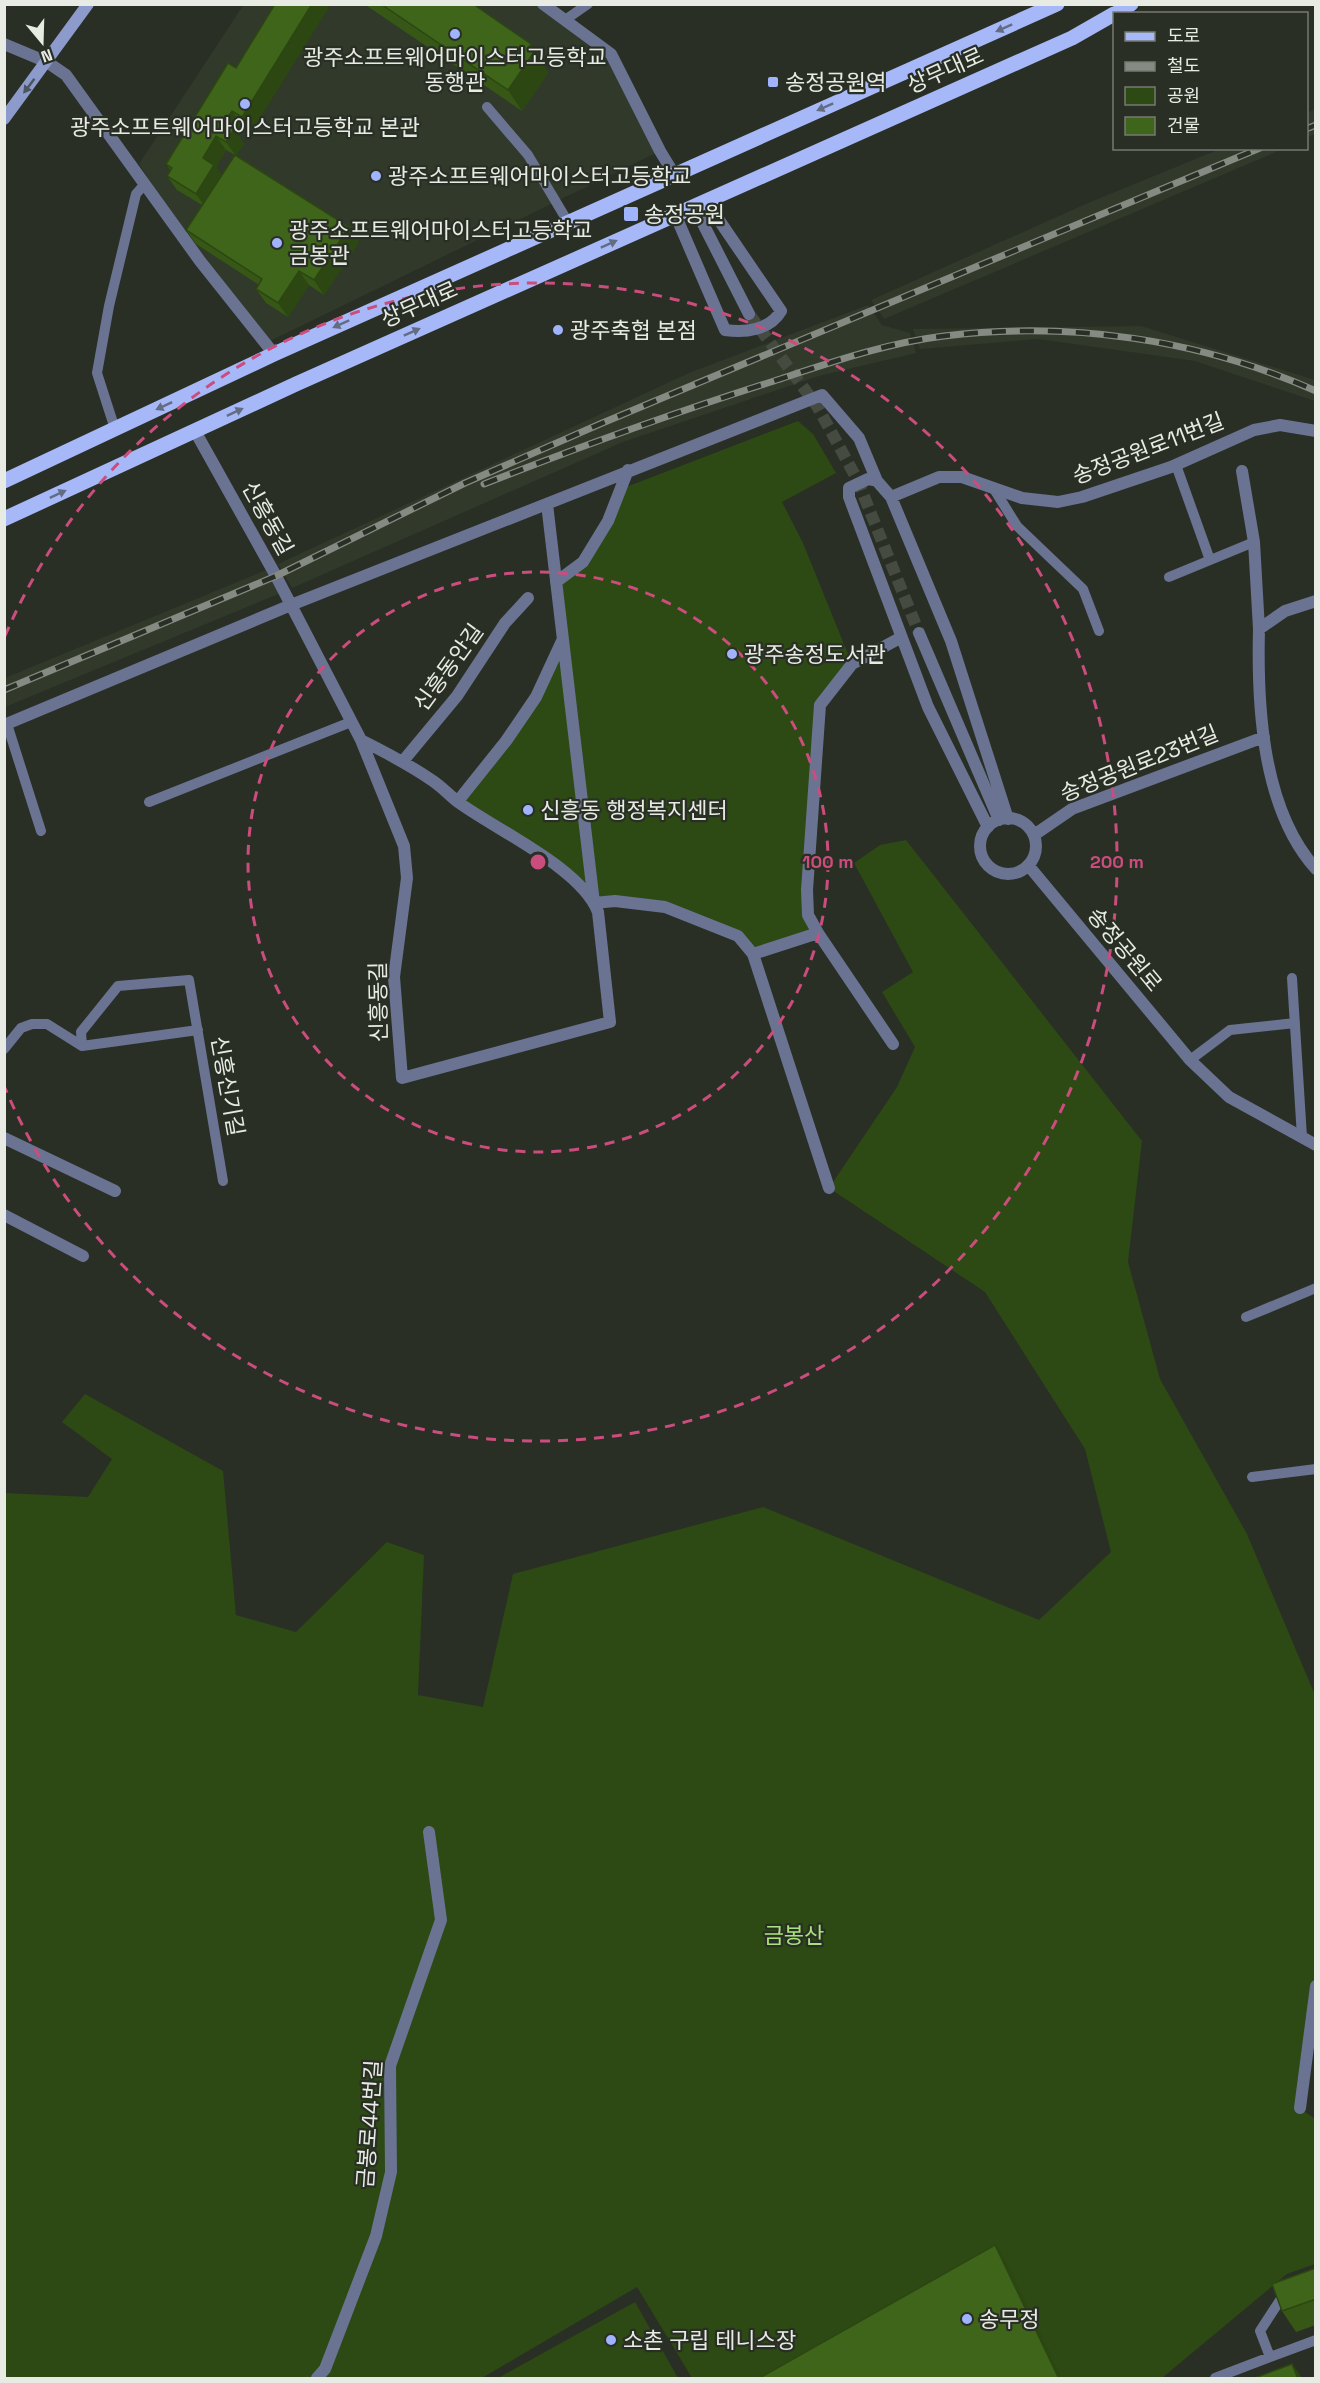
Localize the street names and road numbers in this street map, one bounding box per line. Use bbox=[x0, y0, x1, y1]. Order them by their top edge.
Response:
street label: 상무대로 bbox=[902, 41, 988, 99]
street label: 상무대로 bbox=[376, 275, 462, 333]
street label: 송정공원로11번길 bbox=[1068, 406, 1228, 490]
street label: 신흥동길 bbox=[236, 476, 300, 560]
street label: 신흥동안길 bbox=[407, 618, 489, 716]
street label: 송정공원로23번길 bbox=[1056, 719, 1222, 807]
street label: 송정공원로 bbox=[1082, 901, 1168, 997]
street label: 신흥동길 bbox=[363, 961, 393, 1043]
street label: 신흥신기길 bbox=[205, 1034, 251, 1138]
street label: 금봉로44번길 bbox=[351, 2059, 387, 2189]

